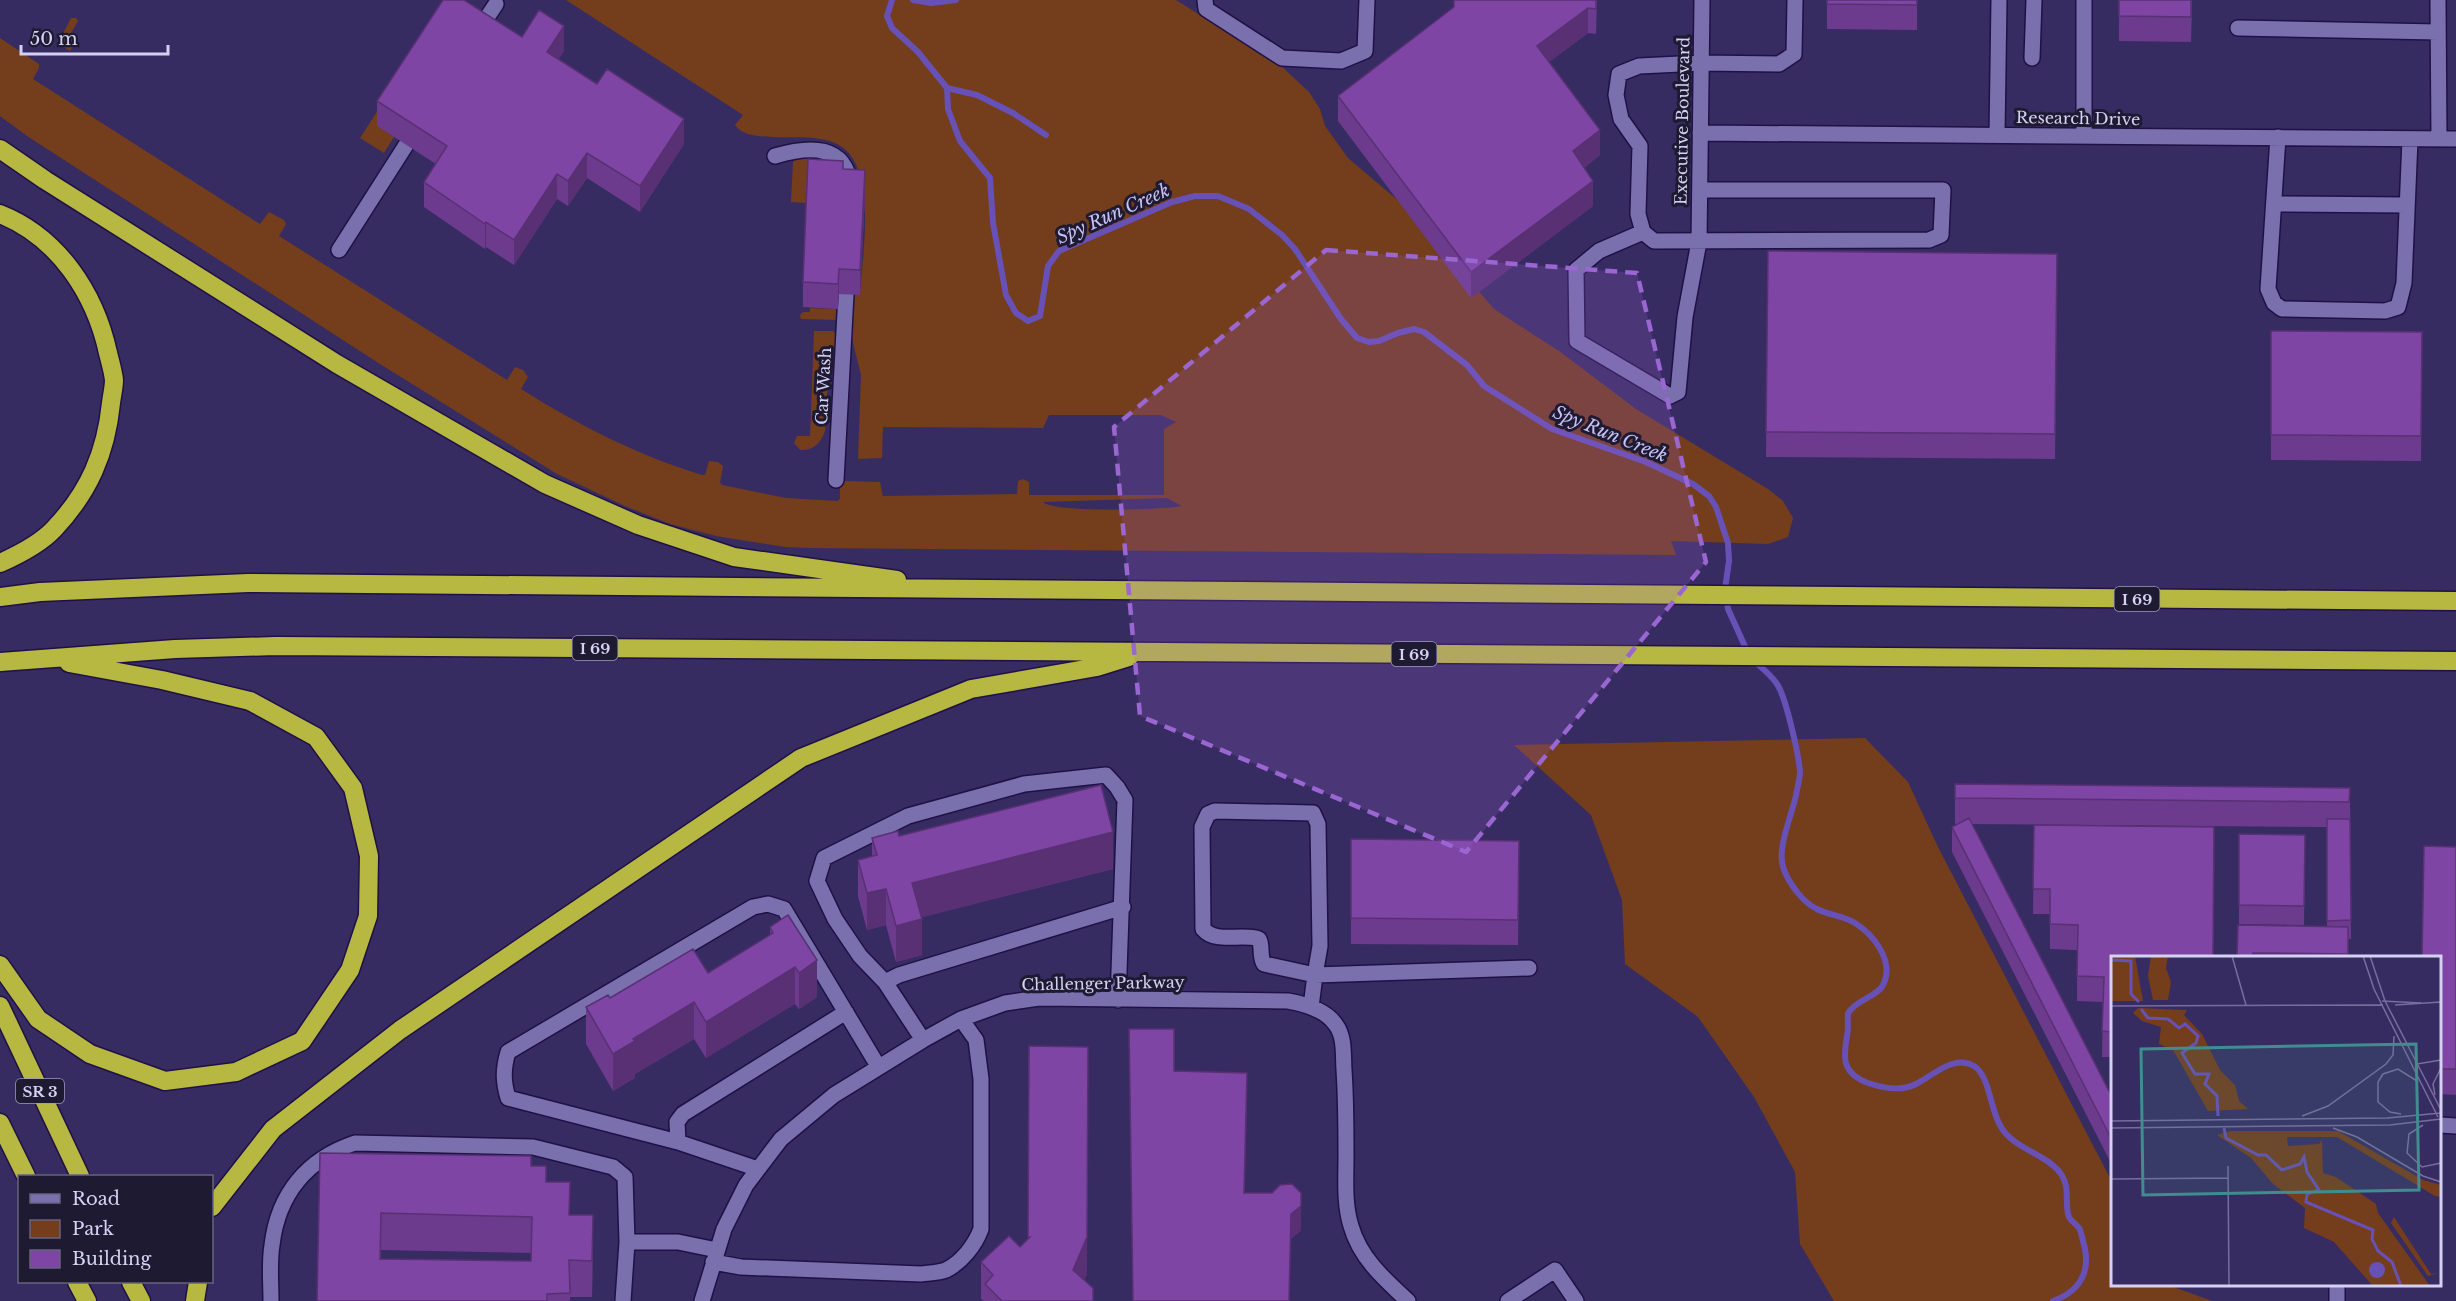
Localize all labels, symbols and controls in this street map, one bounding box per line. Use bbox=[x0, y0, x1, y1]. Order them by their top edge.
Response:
scale bar bbox=[21, 18, 168, 56]
text: 50 m bbox=[30, 28, 78, 50]
street label: Executive Boulevard bbox=[1671, 36, 1693, 205]
street label: Research Drive bbox=[2016, 107, 2140, 129]
water label: Spy Run Creek bbox=[1053, 179, 1173, 249]
street label: Car Wash bbox=[811, 347, 835, 425]
water label: Spy Run Creek bbox=[1550, 401, 1670, 467]
road number: I 69 bbox=[2114, 587, 2160, 611]
road number: I 69 bbox=[572, 636, 618, 660]
road number: I 69 bbox=[1392, 642, 1436, 666]
inset map bbox=[2111, 956, 2441, 1286]
street label: Challenger Parkway bbox=[1021, 972, 1186, 994]
road number: SR 3 bbox=[16, 1079, 64, 1103]
legend bbox=[18, 1175, 213, 1283]
text: Road bbox=[72, 1188, 120, 1210]
text: Park bbox=[72, 1218, 114, 1240]
text: Building bbox=[72, 1248, 151, 1270]

